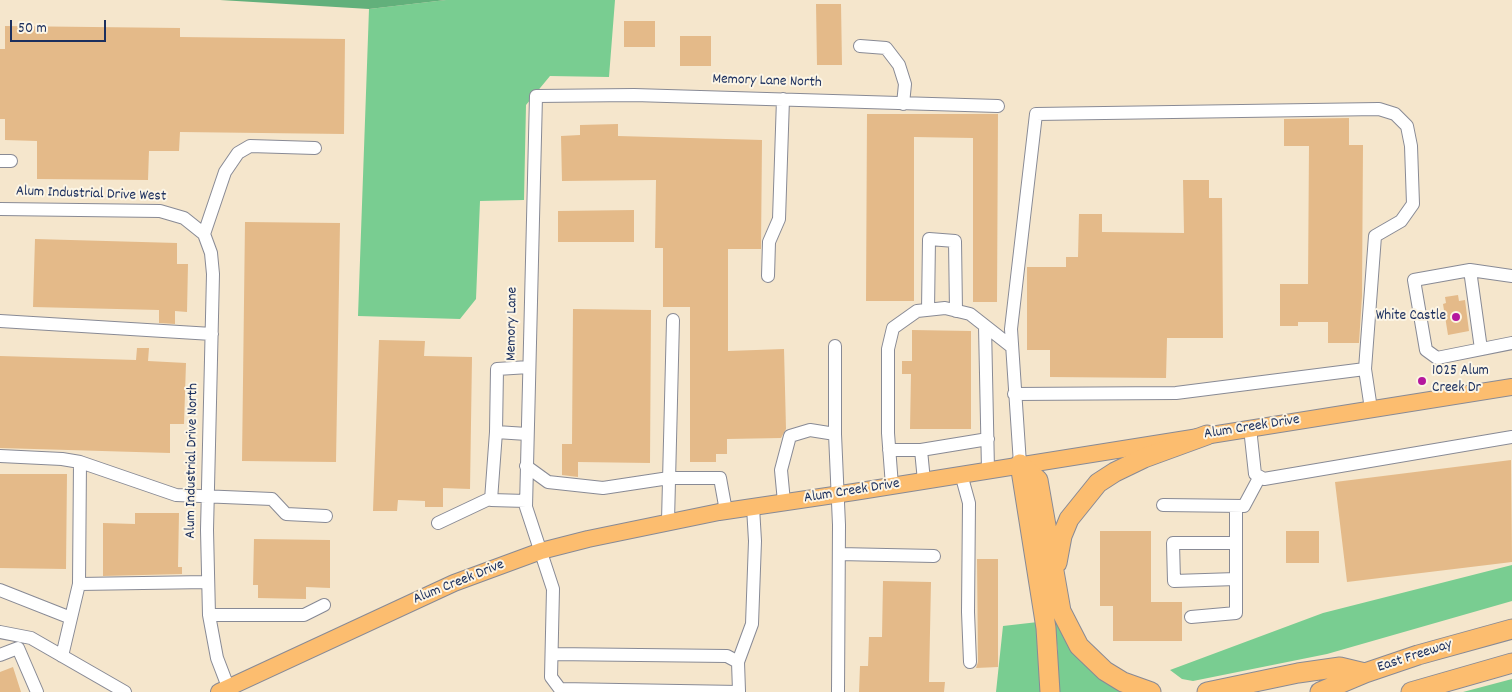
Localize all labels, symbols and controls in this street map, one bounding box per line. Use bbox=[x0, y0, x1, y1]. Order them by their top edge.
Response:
scale bar bbox=[12, 10, 109, 42]
text: 50 m bbox=[18, 18, 47, 40]
street label: Memory Lane North bbox=[712, 71, 822, 93]
street label: Alum Industrial Drive West bbox=[15, 183, 167, 207]
street label: Memory Lane bbox=[503, 287, 523, 361]
place label: White Castle bbox=[1376, 308, 1446, 326]
marker: White Castle bbox=[1450, 311, 1462, 323]
place label: 1025 Alum Creek Dr bbox=[1432, 363, 1489, 398]
marker: 1025 Alum Creek Dr bbox=[1416, 375, 1428, 387]
street label: Alum Industrial Drive North bbox=[183, 383, 203, 539]
street label: Alum Creek Drive bbox=[1203, 412, 1301, 444]
street label: Alum Creek Drive bbox=[803, 476, 901, 508]
street label: Alum Creek Drive bbox=[411, 557, 507, 609]
street label: East Freeway bbox=[1375, 636, 1455, 678]

